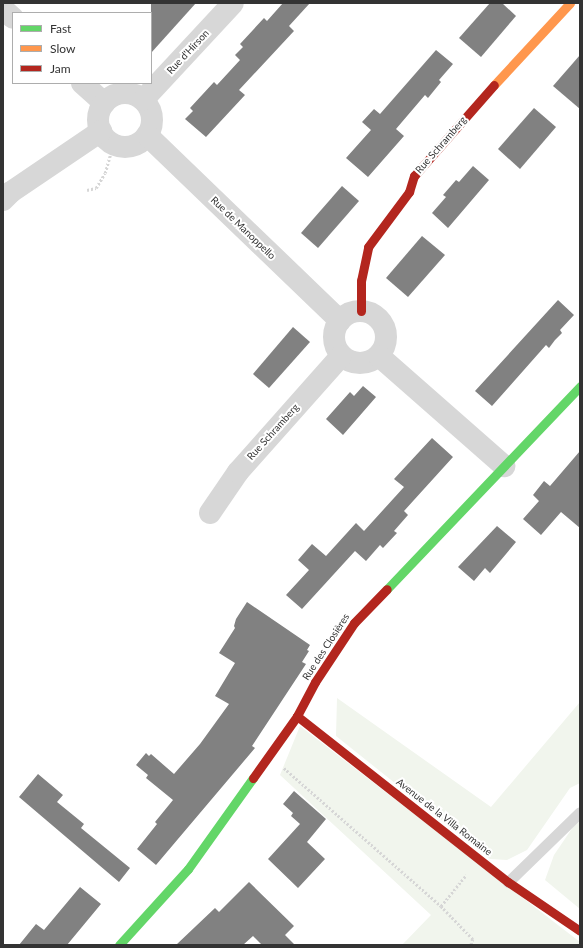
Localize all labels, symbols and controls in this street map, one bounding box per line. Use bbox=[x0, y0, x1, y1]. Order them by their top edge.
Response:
legend bbox=[12, 12, 152, 84]
text: Fast bbox=[50, 21, 71, 36]
street label: Rue d'Hirson bbox=[164, 27, 212, 77]
text: Slow bbox=[50, 41, 75, 56]
text: Jam bbox=[50, 61, 71, 76]
street label: Rue Schramberg bbox=[413, 114, 469, 176]
street label: Rue de Manoppello bbox=[208, 194, 278, 262]
street label: Rue Schramberg bbox=[245, 401, 301, 463]
street label: Rue des Closières bbox=[300, 611, 352, 683]
street label: Avenue de la Villa Romaine bbox=[394, 776, 494, 858]

